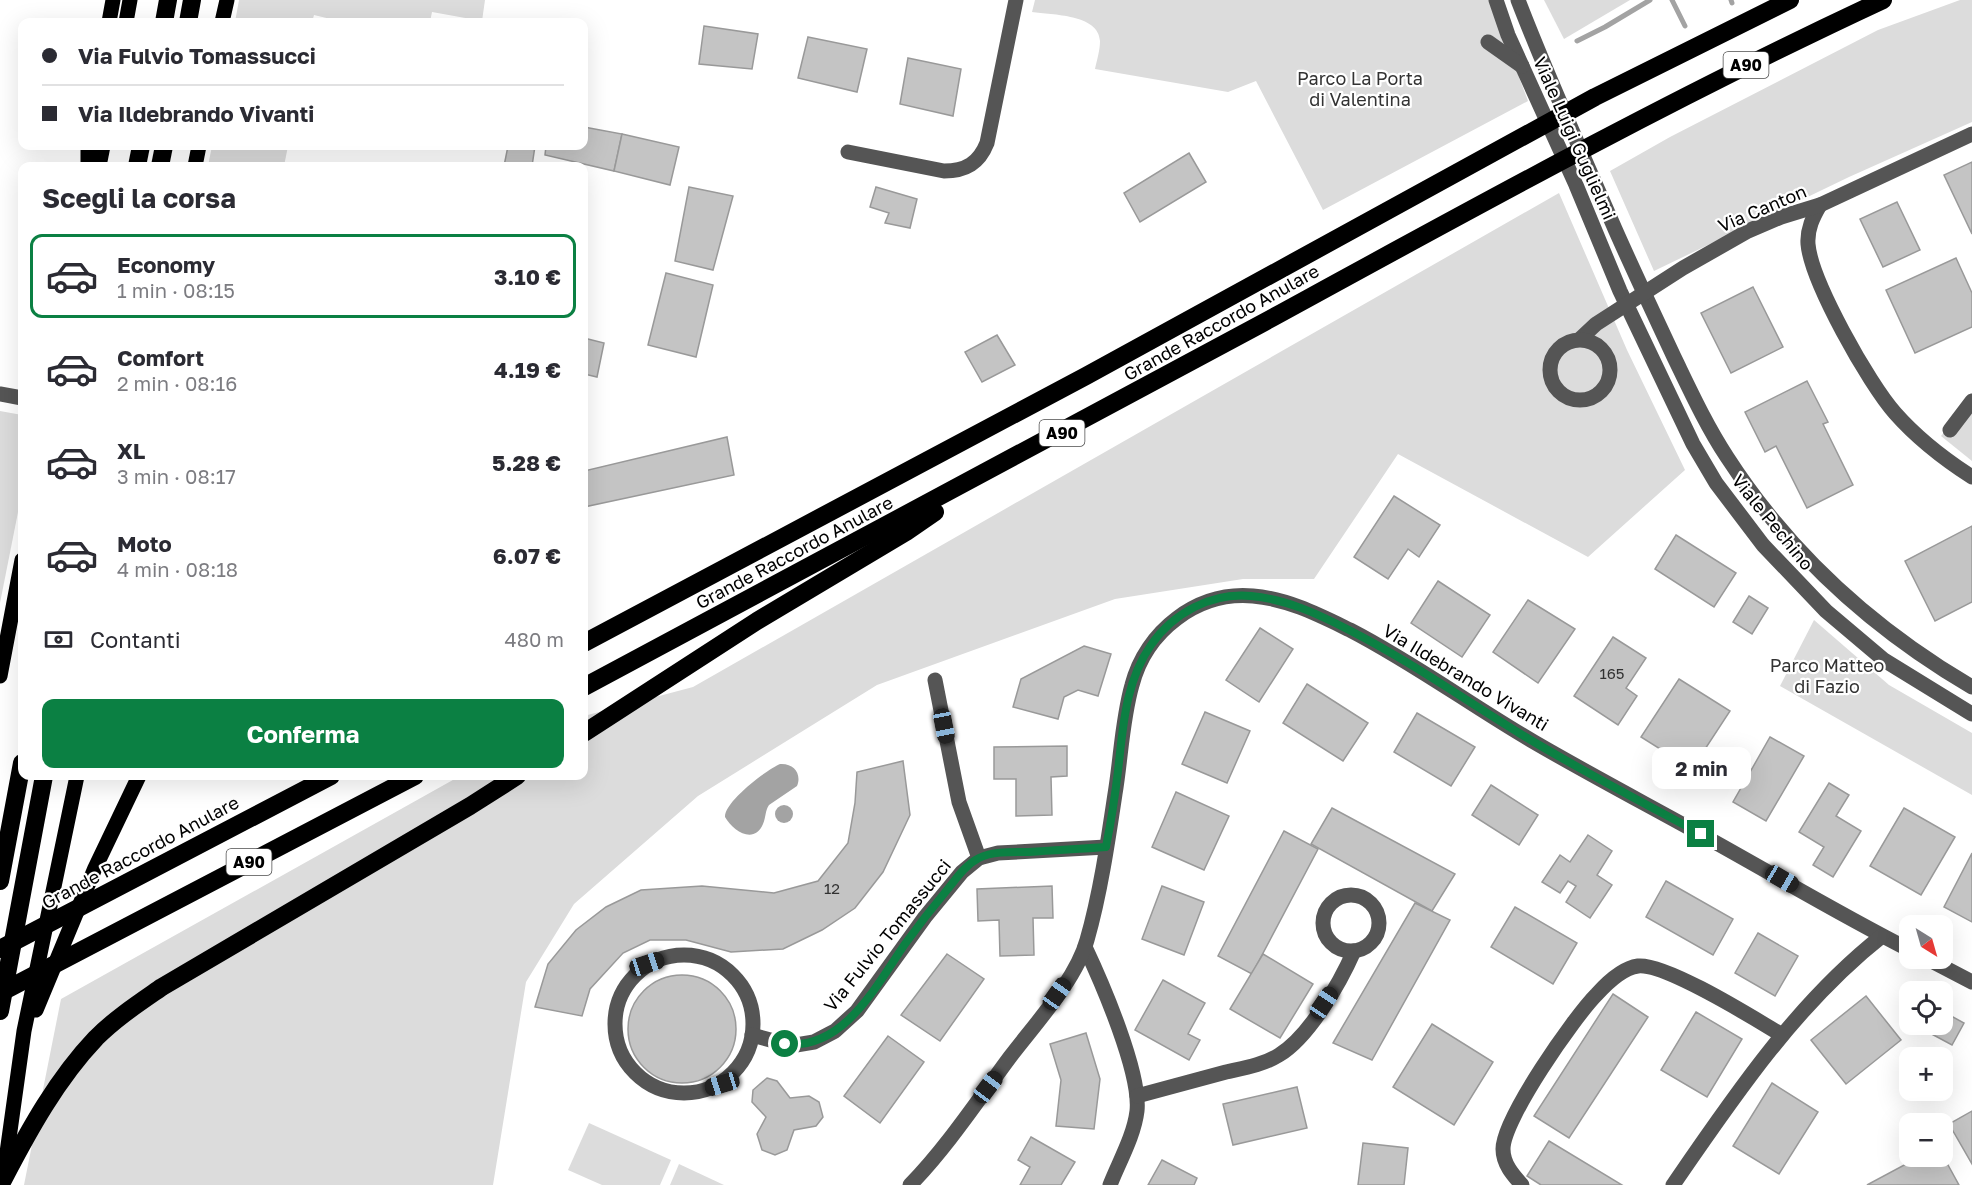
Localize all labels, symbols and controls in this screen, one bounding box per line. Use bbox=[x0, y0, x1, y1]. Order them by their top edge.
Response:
text: Via Fulvio Tomassucci bbox=[78, 42, 316, 69]
road number: A90 bbox=[1724, 52, 1768, 78]
street label: Viale Luigi Guglielmi bbox=[1529, 53, 1621, 223]
park label: Parco La Porta di Valentina bbox=[1297, 67, 1423, 110]
text: Via Ildebrando Vivanti bbox=[78, 100, 314, 127]
street label: Via Canton bbox=[1714, 180, 1810, 236]
text: Scegli la corsa bbox=[42, 182, 236, 214]
icon: car bbox=[45, 249, 99, 303]
text: Economy bbox=[117, 251, 215, 278]
street label: Grande Raccordo Anulare bbox=[1120, 259, 1322, 385]
text: 3.10 € bbox=[494, 263, 561, 290]
text: 1 min · 08:15 bbox=[117, 278, 235, 302]
icon: car bbox=[45, 342, 99, 396]
text: Comfort bbox=[117, 344, 204, 371]
text: 4.19 € bbox=[494, 356, 561, 383]
text: 2 min · 08:16 bbox=[117, 371, 237, 395]
road number: A90 bbox=[1040, 420, 1084, 446]
icon: car bbox=[45, 435, 99, 489]
text: XL bbox=[117, 437, 145, 464]
text: 5.28 € bbox=[492, 449, 561, 476]
text: 3 min · 08:17 bbox=[117, 464, 236, 488]
street label: Viale Pechino bbox=[1728, 470, 1818, 574]
street label: Grande Raccordo Anulare bbox=[692, 491, 896, 613]
icon: car bbox=[45, 528, 99, 582]
text: Moto bbox=[117, 530, 172, 557]
text: 6.07 € bbox=[493, 542, 561, 569]
text: 4 min · 08:18 bbox=[117, 557, 238, 581]
street label: Via Ildebrando Vivanti bbox=[1379, 619, 1553, 735]
icon: cash bbox=[42, 623, 75, 656]
text: Contanti bbox=[90, 626, 181, 653]
text: 480 m bbox=[505, 627, 564, 651]
park label: Parco Matteo di Fazio bbox=[1770, 654, 1884, 697]
house number: 165 bbox=[1599, 664, 1625, 682]
button: Conferma bbox=[42, 699, 564, 768]
car bbox=[932, 707, 956, 745]
callout: 2 min bbox=[1652, 747, 1750, 789]
text: 2 min bbox=[1675, 756, 1728, 780]
street label: Grande Raccordo Anulare bbox=[38, 791, 242, 913]
route end bbox=[1687, 820, 1714, 847]
road number: A90 bbox=[226, 849, 272, 875]
street label: Via Fulvio Tomassucci bbox=[819, 854, 955, 1016]
car bbox=[1762, 862, 1802, 896]
house number: 12 bbox=[824, 879, 840, 897]
north arrow bbox=[1899, 915, 1953, 969]
map controls bbox=[1899, 915, 1953, 1167]
car bbox=[627, 950, 667, 978]
car bbox=[1039, 974, 1075, 1014]
button: locate bbox=[1899, 981, 1953, 1035]
car bbox=[1306, 983, 1342, 1023]
route start bbox=[771, 1030, 798, 1057]
button: + bbox=[1899, 1047, 1953, 1101]
car bbox=[970, 1067, 1006, 1107]
car bbox=[702, 1070, 742, 1098]
button: − bbox=[1899, 1113, 1953, 1167]

